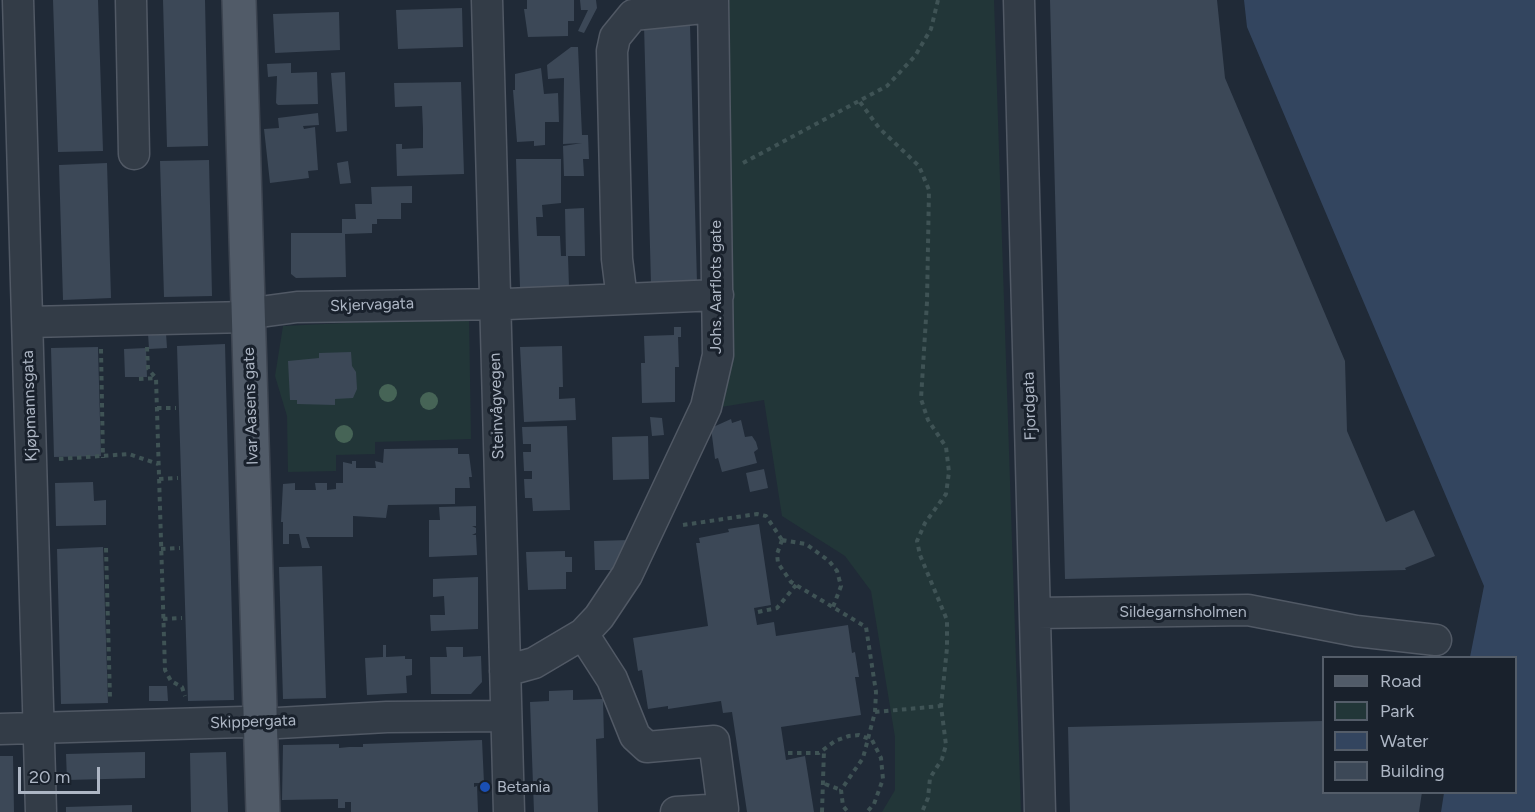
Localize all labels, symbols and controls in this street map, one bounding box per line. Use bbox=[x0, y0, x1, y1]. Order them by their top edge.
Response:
street label: Johs. Aarflots gate bbox=[706, 220, 726, 354]
street label: Skjervagata bbox=[330, 294, 414, 316]
street label: Ivar Aasens gate bbox=[239, 347, 263, 465]
street label: Kjøpmannsgata bbox=[18, 350, 42, 462]
street label: Steinvågvegen bbox=[486, 352, 508, 460]
street label: Fjordgata bbox=[1019, 371, 1041, 441]
street label: Sildegarnsholmen bbox=[1119, 602, 1247, 622]
legend bbox=[1322, 656, 1517, 794]
text: Road bbox=[1380, 670, 1421, 692]
text: Park bbox=[1380, 700, 1414, 722]
street label: Skippergata bbox=[210, 711, 296, 733]
text: Water bbox=[1380, 730, 1428, 752]
scale bar bbox=[21, 755, 104, 793]
text: Building bbox=[1380, 760, 1445, 782]
text: 20 m bbox=[29, 766, 70, 788]
place label: Betania bbox=[497, 777, 550, 797]
marker: Betania bbox=[478, 780, 492, 794]

